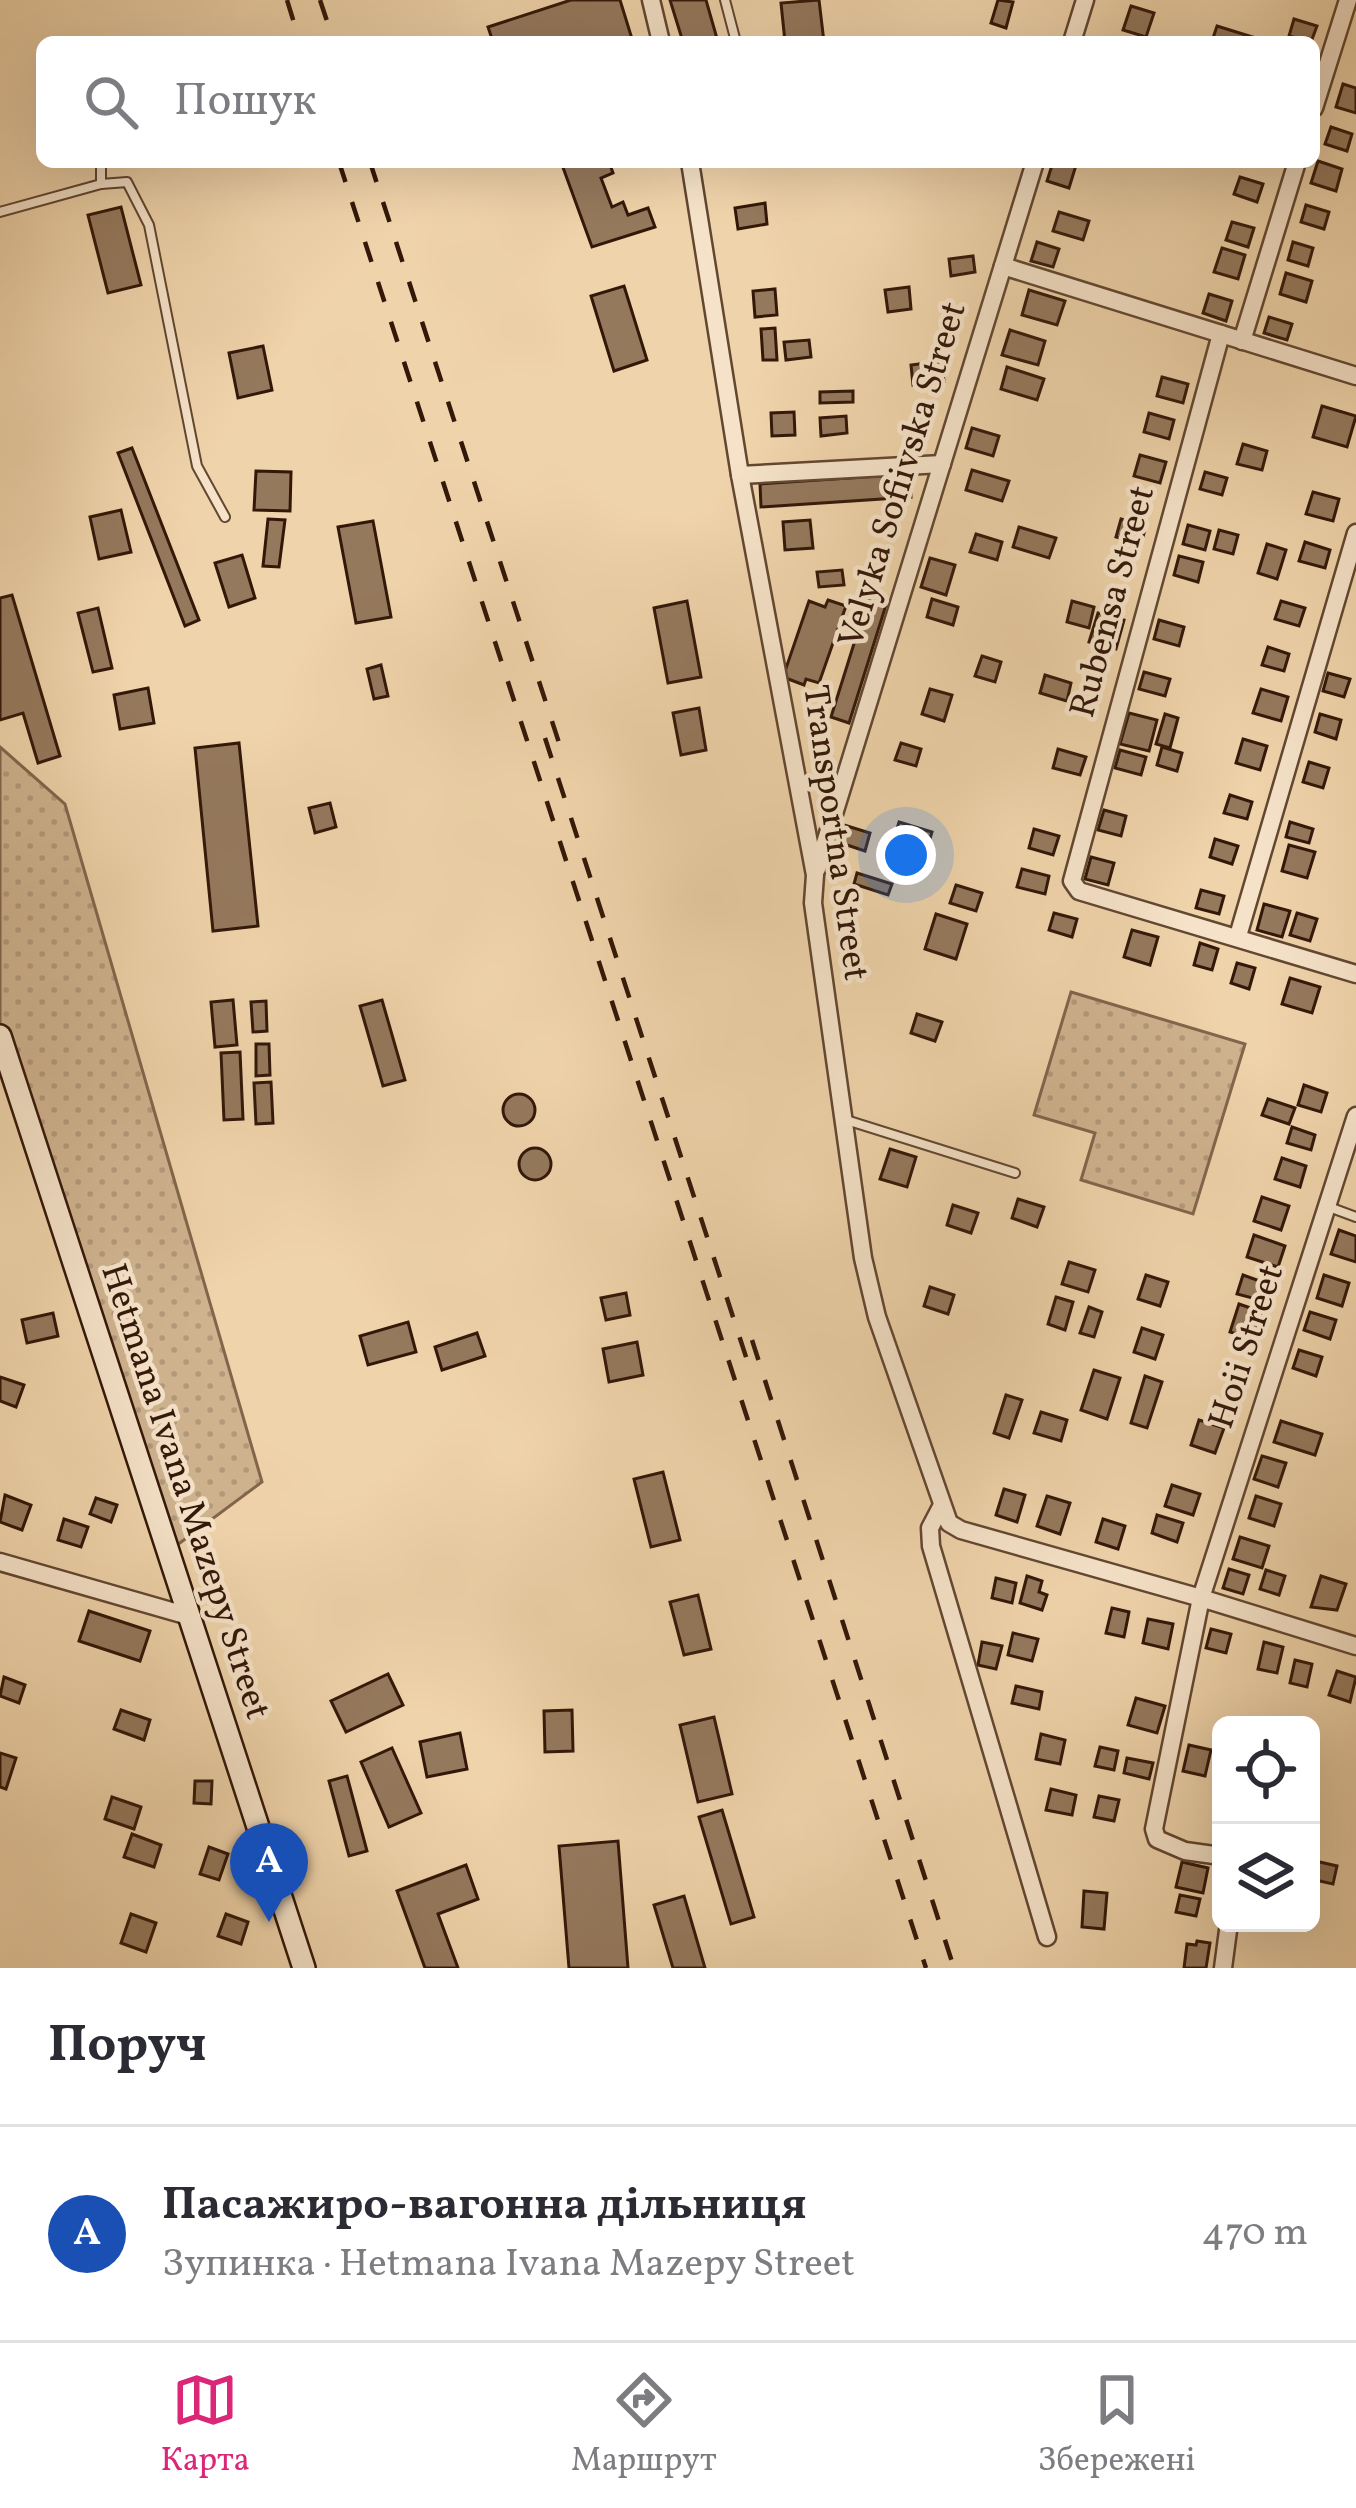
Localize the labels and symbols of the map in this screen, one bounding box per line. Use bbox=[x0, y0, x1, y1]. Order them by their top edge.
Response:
street label: Velyka Sofiivska Street bbox=[828, 296, 980, 654]
street label: Rubensa Street bbox=[1059, 481, 1169, 723]
street label: Transportna Street bbox=[789, 682, 879, 984]
your location bbox=[876, 825, 936, 885]
street label: Hetmana Ivana Mazepy Street bbox=[87, 1258, 281, 1726]
street label: Hoii Street bbox=[1198, 1259, 1298, 1435]
pin: A bbox=[230, 1823, 308, 1922]

